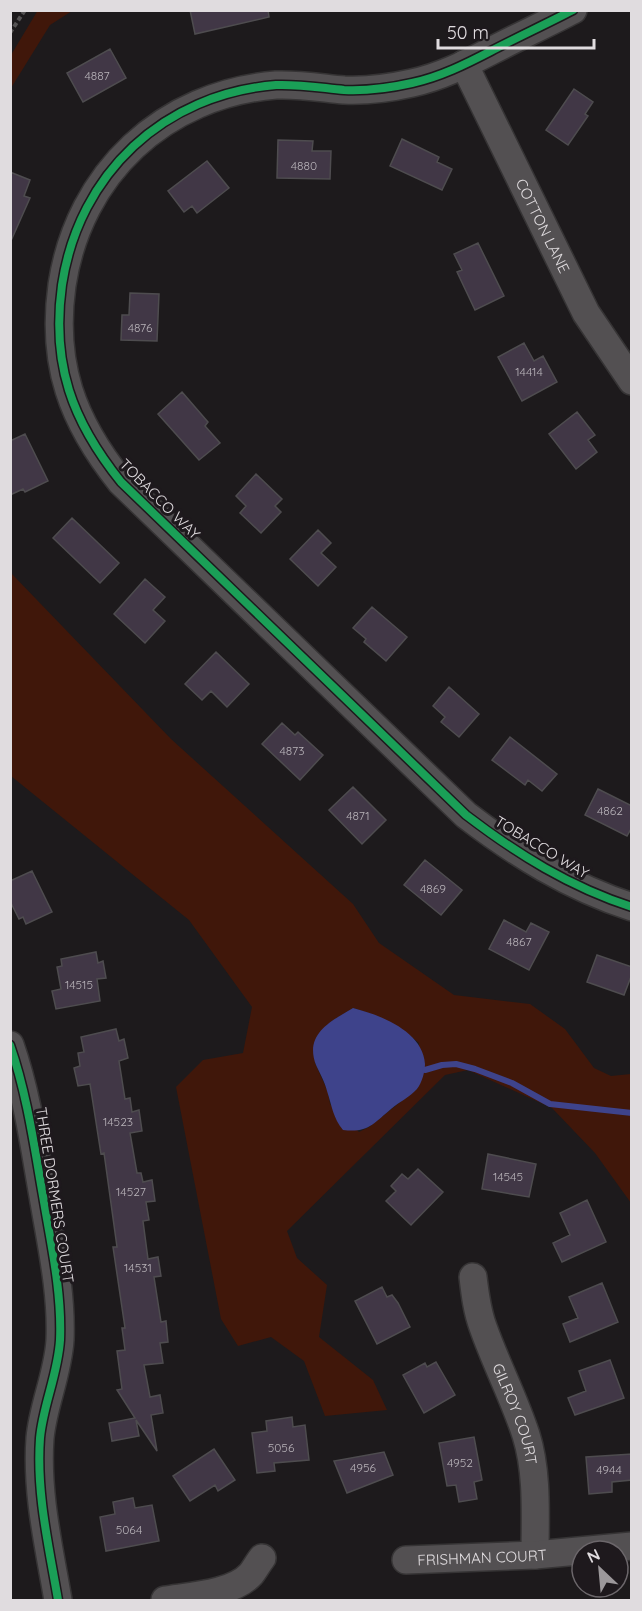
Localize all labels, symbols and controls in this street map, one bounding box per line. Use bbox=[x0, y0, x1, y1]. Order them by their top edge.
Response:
scale bar bbox=[438, 12, 594, 50]
text: 50 m bbox=[447, 21, 489, 44]
house number: 4887 bbox=[84, 68, 110, 83]
house number: 4880 bbox=[291, 158, 317, 173]
street label: COTTON LANE bbox=[512, 175, 574, 276]
house number: 4876 bbox=[128, 320, 153, 335]
house number: 14414 bbox=[515, 364, 543, 379]
street label: TOBACCO WAY bbox=[116, 455, 205, 544]
house number: 4873 bbox=[280, 743, 304, 758]
house number: 4862 bbox=[597, 803, 623, 818]
house number: 4871 bbox=[346, 808, 370, 823]
street label: TOBACCO WAY bbox=[491, 811, 593, 883]
house number: 4869 bbox=[420, 881, 446, 896]
house number: 4867 bbox=[506, 934, 532, 949]
house number: 14515 bbox=[65, 977, 93, 992]
street label: THREE DORMERS COURT bbox=[32, 1106, 78, 1284]
house number: 14523 bbox=[103, 1114, 133, 1129]
house number: 14545 bbox=[493, 1169, 523, 1184]
house number: 14527 bbox=[116, 1184, 146, 1199]
house number: 14531 bbox=[124, 1260, 152, 1275]
street label: GILROY COURT bbox=[489, 1360, 542, 1466]
house number: 5056 bbox=[268, 1440, 295, 1455]
house number: 4952 bbox=[447, 1455, 473, 1470]
house number: 4956 bbox=[350, 1460, 376, 1475]
house number: 4944 bbox=[596, 1462, 622, 1477]
house number: 5064 bbox=[116, 1522, 142, 1537]
north arrow bbox=[570, 1539, 630, 1599]
street label: FRISHMAN COURT bbox=[417, 1544, 548, 1569]
text: N bbox=[584, 1544, 603, 1567]

